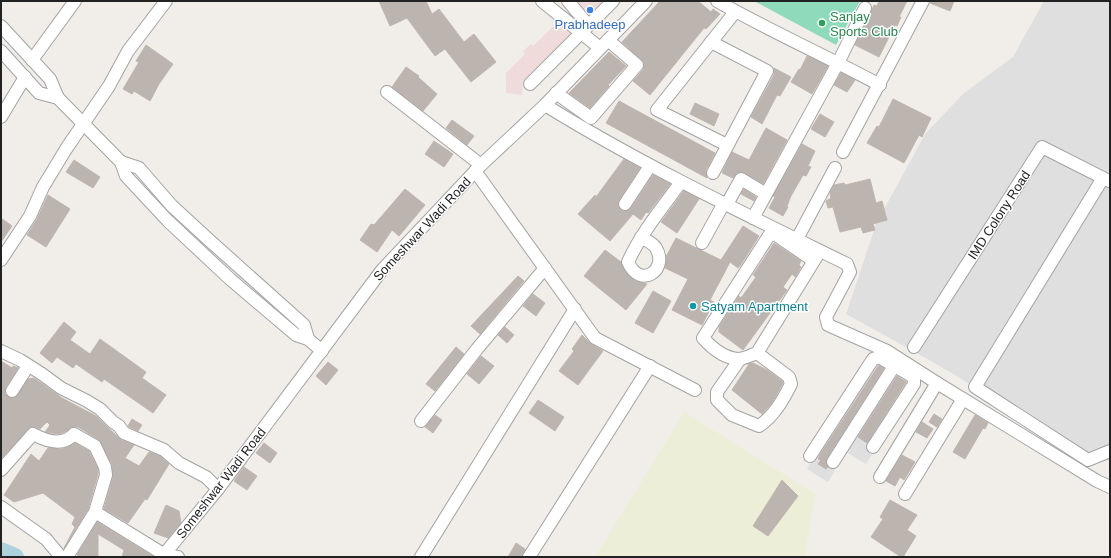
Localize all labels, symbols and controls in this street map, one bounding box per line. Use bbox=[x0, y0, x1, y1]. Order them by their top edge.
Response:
marker: Prabhadeep bbox=[585, 5, 595, 15]
place label: Sanjay Sports Club bbox=[830, 9, 898, 39]
place label: Prabhadeep bbox=[555, 17, 625, 32]
marker: Sanjay Sports Club bbox=[817, 18, 827, 28]
street label: IMD Colony Road bbox=[965, 168, 1033, 262]
street label: Someshwar Wadi Road bbox=[370, 174, 474, 284]
place label: Satyam Apartment bbox=[701, 299, 808, 314]
marker: Satyam Apartment bbox=[688, 301, 698, 311]
street label: Someshwar Wadi Road bbox=[173, 425, 269, 541]

